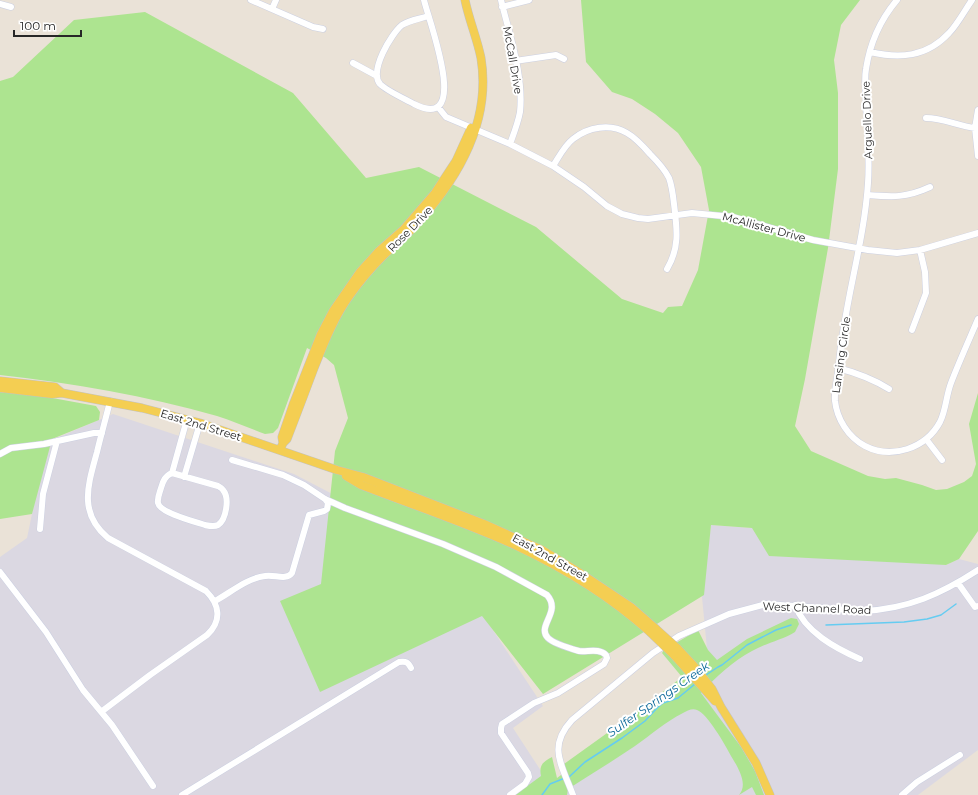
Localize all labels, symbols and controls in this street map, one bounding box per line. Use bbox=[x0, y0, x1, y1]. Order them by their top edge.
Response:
scale bar bbox=[14, 12, 81, 38]
text: 100 m bbox=[20, 18, 56, 33]
street label: McCall Drive bbox=[500, 25, 526, 95]
street label: Arguello Drive bbox=[859, 80, 875, 159]
street label: Rose Drive bbox=[385, 203, 436, 255]
street label: McAllister Drive bbox=[721, 209, 808, 245]
street label: Lansing Circle bbox=[829, 315, 853, 394]
street label: East 2nd Street bbox=[159, 406, 244, 444]
street label: East 2nd Street bbox=[510, 531, 590, 584]
street label: West Channel Road bbox=[762, 599, 872, 617]
water label: Sulfer Springs Creek bbox=[604, 657, 713, 740]

